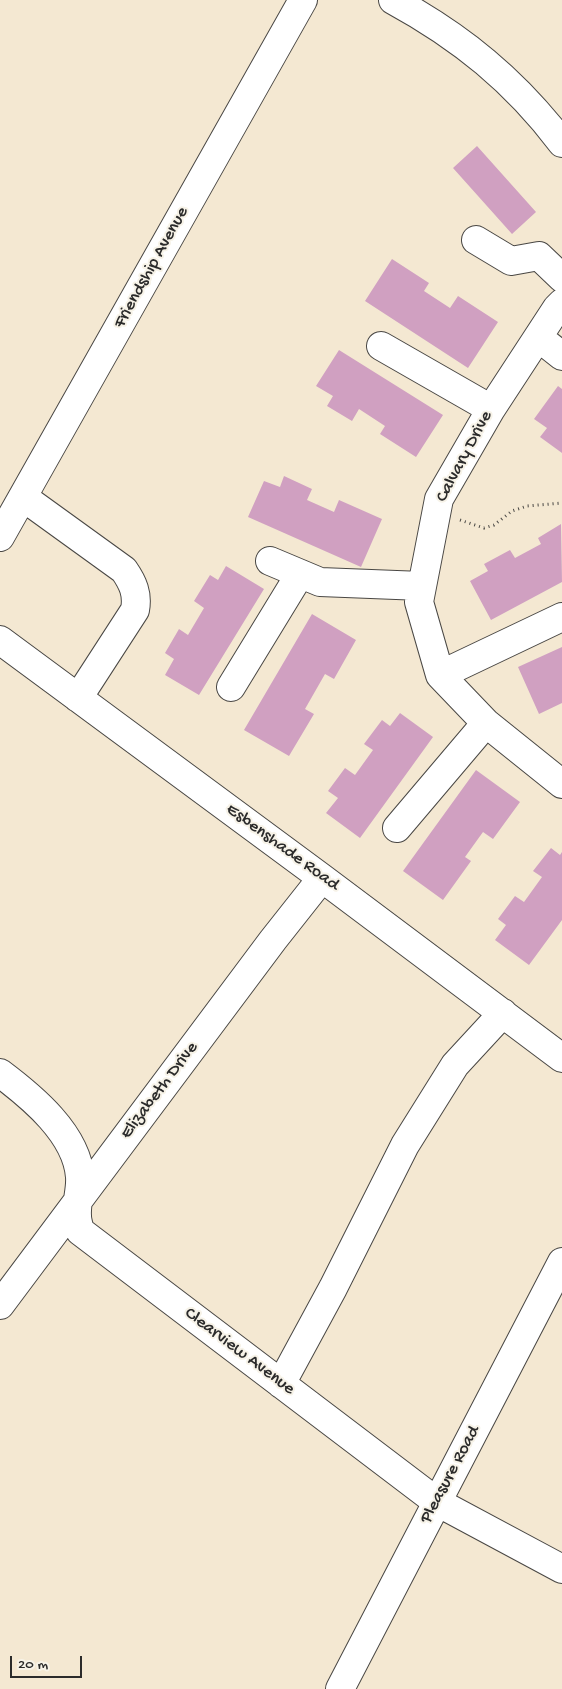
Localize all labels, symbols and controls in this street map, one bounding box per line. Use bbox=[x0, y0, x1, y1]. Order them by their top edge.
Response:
street label: Friendship Avenue bbox=[110, 204, 194, 332]
street label: Calvary Drive bbox=[432, 408, 498, 506]
street label: Esbenshade Road bbox=[221, 800, 343, 896]
street label: Elizabeth Drive bbox=[116, 1038, 204, 1144]
street label: Clearview Avenue bbox=[179, 1303, 299, 1401]
street label: Pleasure Road bbox=[416, 1422, 486, 1528]
scale bar bbox=[12, 1646, 85, 1678]
text: 20 m bbox=[18, 1656, 48, 1674]

